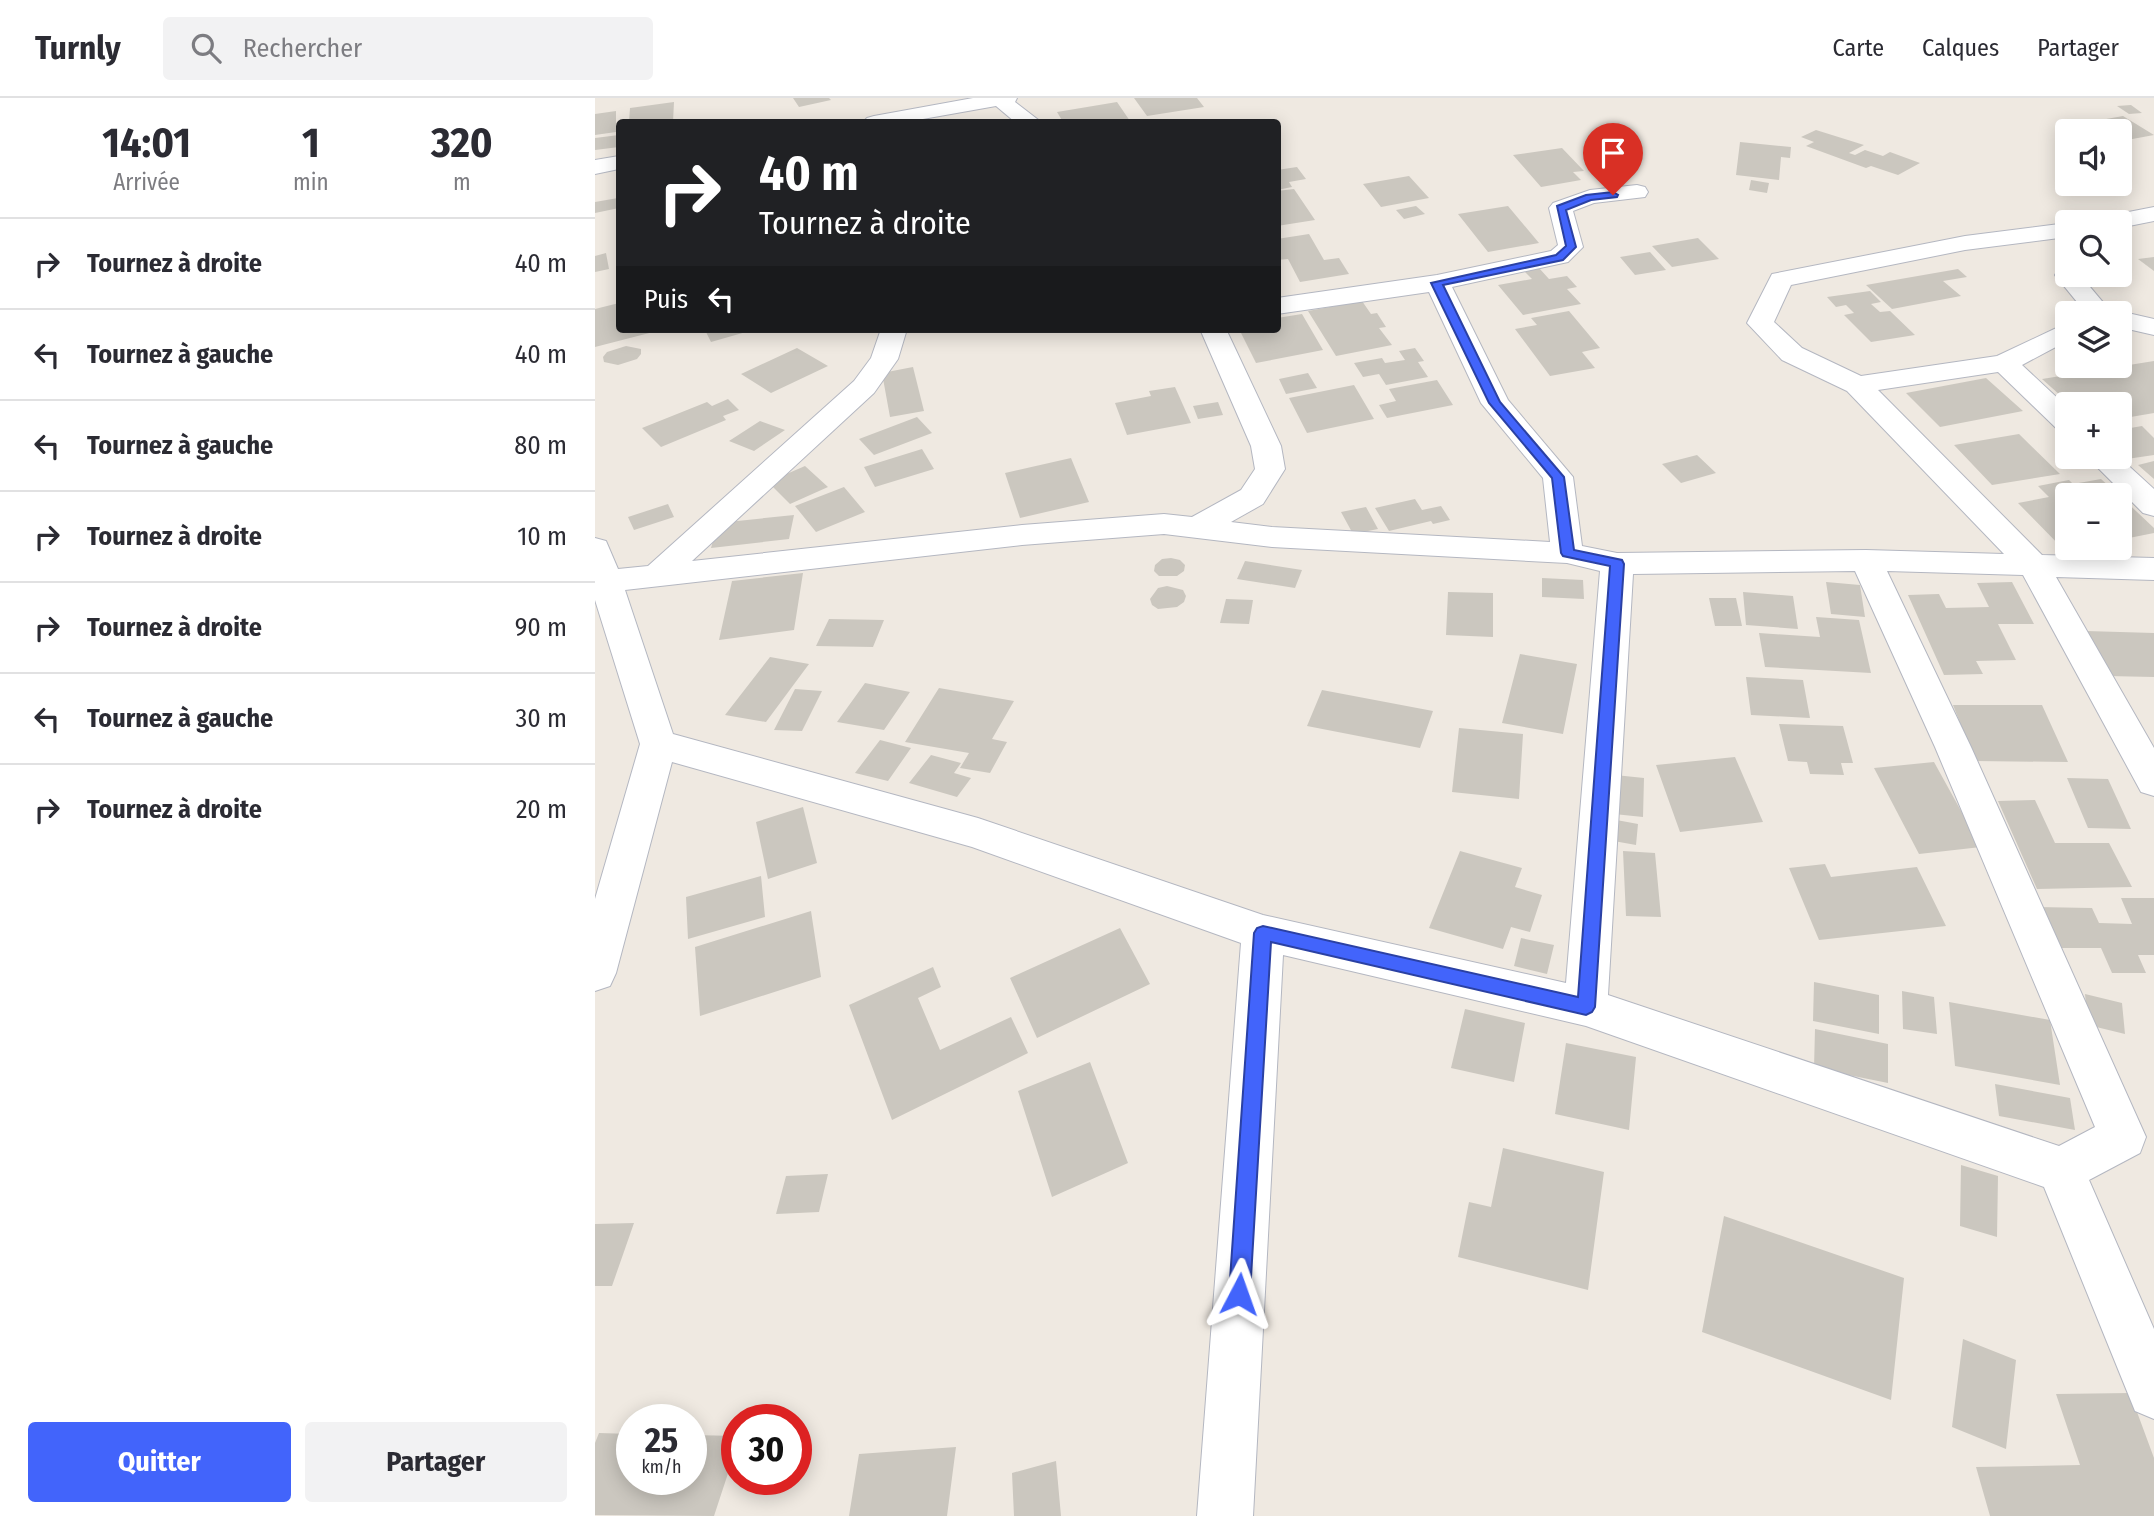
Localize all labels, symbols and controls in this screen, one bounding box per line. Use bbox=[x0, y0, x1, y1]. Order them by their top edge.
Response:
search box bbox=[163, 17, 653, 80]
text: Turnly bbox=[35, 28, 121, 68]
icon: search bbox=[187, 29, 225, 67]
text: Rechercher bbox=[243, 33, 362, 64]
text: Carte bbox=[1833, 34, 1884, 62]
text: Calques bbox=[1922, 34, 1999, 62]
text: Partager bbox=[2037, 34, 2119, 62]
text: 14:01 bbox=[102, 118, 191, 168]
text: 1 bbox=[302, 118, 320, 168]
text: 320 bbox=[431, 118, 493, 168]
map controls bbox=[2055, 119, 2132, 560]
button: sound bbox=[2055, 119, 2132, 196]
pin bbox=[1583, 123, 1643, 195]
icon: arrive bbox=[1594, 134, 1632, 172]
text: 40 m bbox=[759, 144, 859, 203]
icon: right bbox=[644, 147, 735, 238]
text: Arrivée bbox=[113, 168, 180, 196]
text: min bbox=[293, 168, 329, 196]
text: m bbox=[453, 168, 471, 196]
text: Tournez à droite bbox=[759, 204, 971, 242]
button: search bbox=[2055, 210, 2132, 287]
icon: right bbox=[28, 245, 66, 283]
text: Tournez à droite bbox=[87, 248, 262, 279]
text: 40 m bbox=[515, 248, 567, 279]
icon: left bbox=[702, 280, 740, 318]
text: Puis bbox=[644, 284, 688, 315]
button: layers bbox=[2055, 301, 2132, 378]
icon: left bbox=[28, 336, 66, 374]
text: Tournez à gauche bbox=[87, 339, 273, 370]
text: 40 m bbox=[515, 339, 567, 370]
button: + bbox=[2055, 392, 2132, 469]
icon: left bbox=[28, 427, 66, 465]
text: Tournez à gauche bbox=[87, 430, 273, 461]
text: 80 m bbox=[514, 430, 567, 461]
button: − bbox=[2055, 483, 2132, 560]
icon: right bbox=[28, 518, 66, 556]
text: Tournez à droite bbox=[87, 521, 262, 552]
text: 10 m bbox=[517, 521, 567, 552]
icon: right bbox=[28, 609, 66, 647]
text: Tournez à droite bbox=[87, 612, 262, 643]
text: 90 m bbox=[515, 612, 567, 643]
icon: left bbox=[28, 700, 66, 738]
text: Tournez à gauche bbox=[87, 703, 273, 734]
text: 30 m bbox=[516, 703, 567, 734]
icon: right bbox=[28, 791, 66, 829]
text: Tournez à droite bbox=[87, 794, 262, 825]
text: 20 m bbox=[516, 794, 567, 825]
position arrow bbox=[1202, 1257, 1276, 1331]
speed limit sign: 30 bbox=[721, 1404, 812, 1495]
text: 25 bbox=[645, 1419, 678, 1461]
button: Quitter bbox=[28, 1422, 291, 1502]
button: Partager bbox=[305, 1422, 567, 1502]
text: km/h bbox=[641, 1456, 682, 1478]

